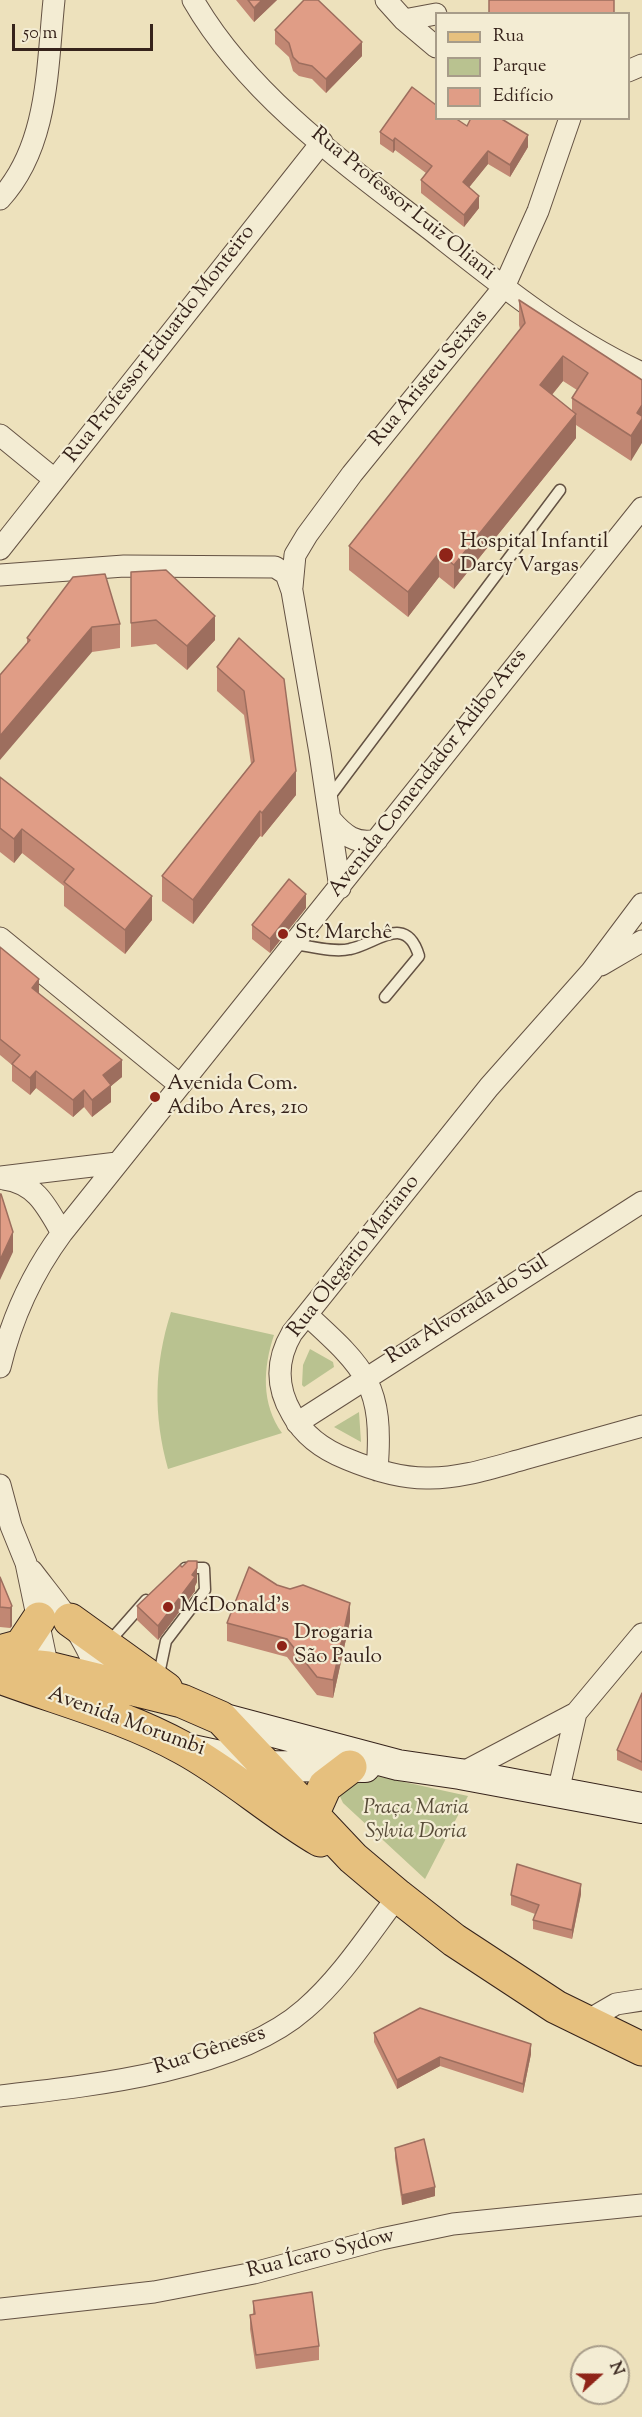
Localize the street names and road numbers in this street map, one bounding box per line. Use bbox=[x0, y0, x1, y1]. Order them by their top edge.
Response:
street label: Rua Professor Luiz Oliani bbox=[305, 123, 499, 287]
street label: Rua Professor Eduardo Monteiro bbox=[60, 221, 262, 469]
street label: Rua Aristeu Seixas bbox=[365, 306, 495, 452]
street label: Avenida Comendador Adibo Ares bbox=[324, 645, 534, 903]
street label: Rua Olegário Mariano bbox=[284, 1171, 426, 1343]
street label: Rua Alvorada do Sul bbox=[382, 1251, 554, 1371]
street label: Avenida Morumbi bbox=[44, 1683, 208, 1763]
street label: Rua Gêneses bbox=[151, 2022, 269, 2082]
street label: Rua Ícaro Sydow bbox=[245, 2224, 397, 2286]

